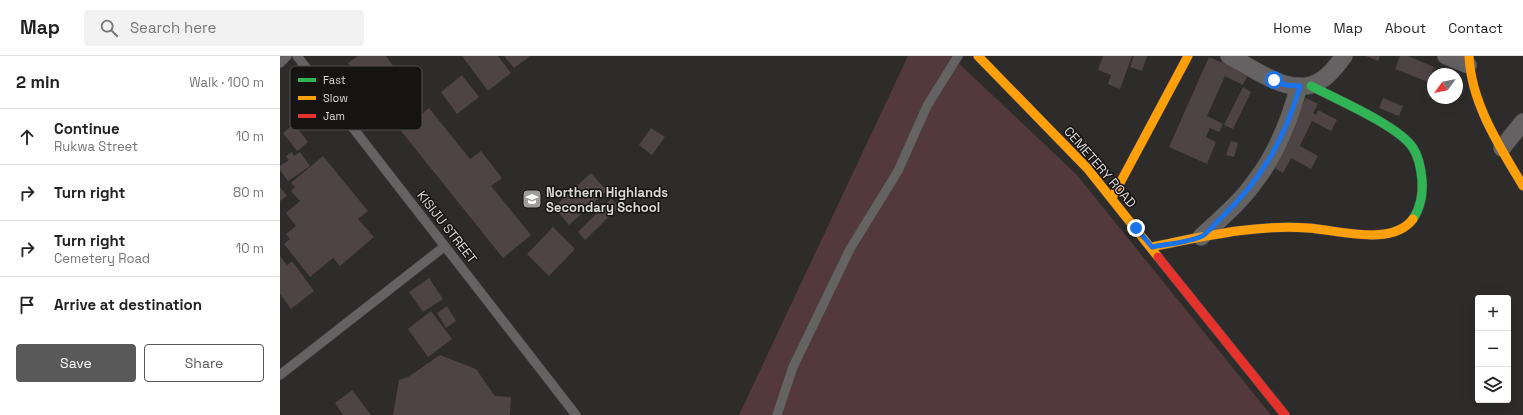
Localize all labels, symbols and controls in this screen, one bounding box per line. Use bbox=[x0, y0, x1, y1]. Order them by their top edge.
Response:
search box bbox=[84, 10, 364, 46]
text: Map bbox=[20, 15, 60, 40]
icon: search bbox=[98, 17, 120, 39]
text: Search here bbox=[130, 18, 216, 37]
text: Home bbox=[1273, 19, 1311, 37]
text: Map bbox=[1333, 19, 1363, 37]
text: About bbox=[1385, 19, 1426, 37]
text: Contact bbox=[1448, 19, 1503, 37]
legend bbox=[290, 66, 422, 130]
north arrow bbox=[1427, 68, 1463, 104]
text: 2 min bbox=[16, 71, 60, 93]
route start bbox=[1265, 71, 1283, 89]
text: Fast bbox=[323, 73, 346, 87]
text: Walk · 100 m bbox=[189, 74, 264, 91]
text: Slow bbox=[323, 91, 348, 105]
text: Jam bbox=[323, 109, 345, 123]
text: Continue bbox=[54, 119, 120, 138]
street label: CEMETERY ROAD bbox=[1060, 123, 1140, 211]
icon: ahead bbox=[16, 126, 38, 148]
text: 10 m bbox=[236, 128, 264, 145]
text: Rukwa Street bbox=[54, 138, 138, 155]
icon: right bbox=[16, 182, 38, 204]
text: Turn right bbox=[54, 183, 125, 202]
text: 80 m bbox=[233, 184, 264, 201]
place label: Northern Highlands Secondary School bbox=[546, 184, 668, 216]
street label: KISIJU STREET bbox=[413, 187, 481, 267]
school or university icon: Northern Highlands Secondary School bbox=[521, 188, 543, 210]
route end bbox=[1127, 219, 1145, 237]
text: Turn right bbox=[54, 231, 125, 250]
icon: right bbox=[16, 238, 38, 260]
text: 10 m bbox=[236, 240, 264, 257]
text: Cemetery Road bbox=[54, 250, 150, 267]
icon: arrive bbox=[16, 294, 38, 316]
text: Arrive at destination bbox=[54, 295, 202, 314]
map controls bbox=[1475, 295, 1511, 403]
button: + bbox=[1475, 295, 1511, 331]
button: − bbox=[1475, 331, 1511, 367]
button: Save bbox=[16, 344, 136, 382]
button: Share bbox=[144, 344, 264, 382]
button: layers bbox=[1475, 367, 1511, 403]

